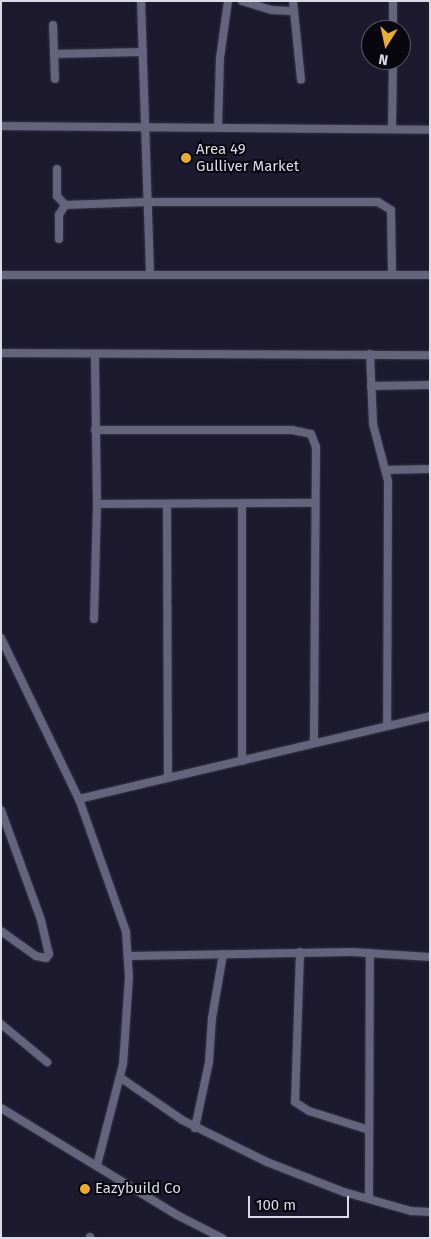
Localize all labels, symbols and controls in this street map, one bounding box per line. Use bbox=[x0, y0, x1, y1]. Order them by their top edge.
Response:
north arrow bbox=[361, 20, 411, 70]
text: N bbox=[377, 50, 390, 68]
place label: Area 49 Gulliver Market bbox=[196, 140, 299, 175]
marker: Area 49 Gulliver Market bbox=[180, 152, 192, 164]
place label: Eazybuild Co bbox=[95, 1180, 181, 1198]
marker: Eazybuild Co bbox=[79, 1183, 91, 1195]
scale bar bbox=[251, 1186, 352, 1218]
text: 100 m bbox=[256, 1196, 296, 1214]

